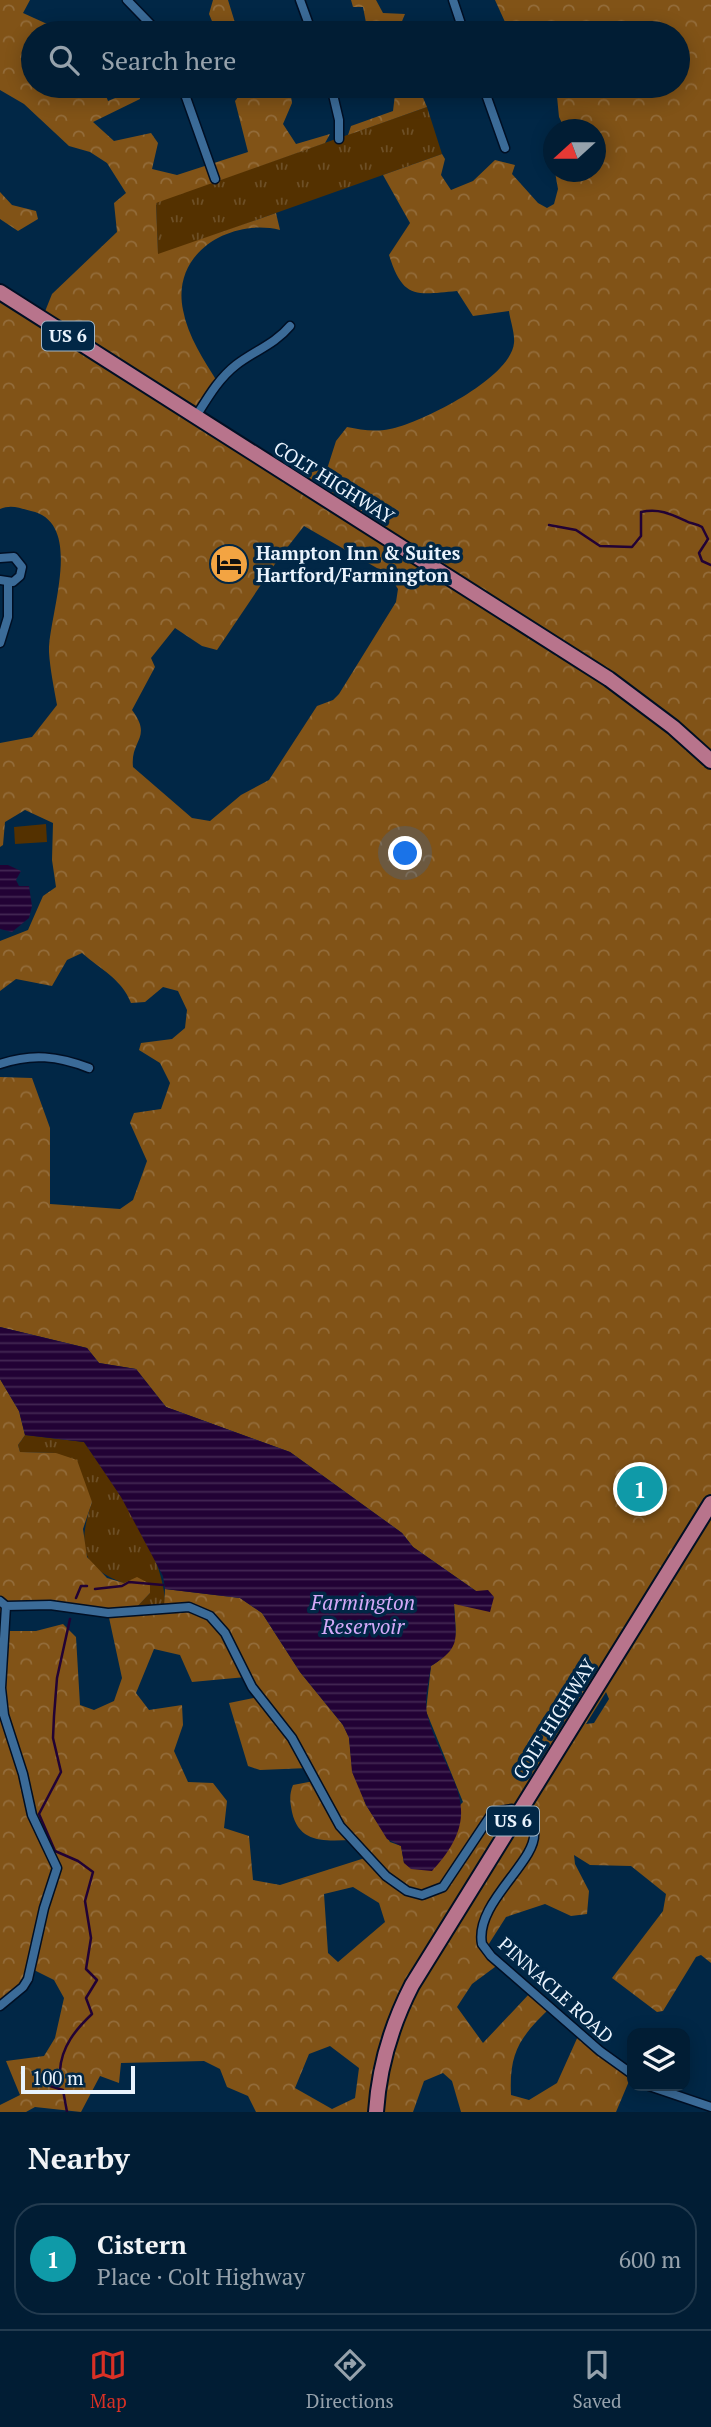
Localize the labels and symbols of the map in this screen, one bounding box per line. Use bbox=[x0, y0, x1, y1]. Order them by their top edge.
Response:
north arrow bbox=[543, 119, 606, 182]
road number: US 6 bbox=[42, 322, 94, 350]
street label: COLT HIGHWAY bbox=[269, 434, 400, 529]
place label: Hampton Inn & Suites Hartford/Farmington bbox=[256, 540, 461, 587]
hotel icon: Hampton Inn & Suites Hartford/Farmington bbox=[208, 543, 250, 585]
your location bbox=[388, 836, 422, 870]
pin: 1 bbox=[617, 1463, 663, 1515]
water label: Farmington Reservoir bbox=[310, 1588, 415, 1640]
street label: COLT HIGHWAY bbox=[506, 1653, 601, 1784]
road number: US 6 bbox=[487, 1807, 539, 1836]
street label: PINNACLE ROAD bbox=[493, 1931, 619, 2048]
scale bar bbox=[21, 2063, 135, 2095]

